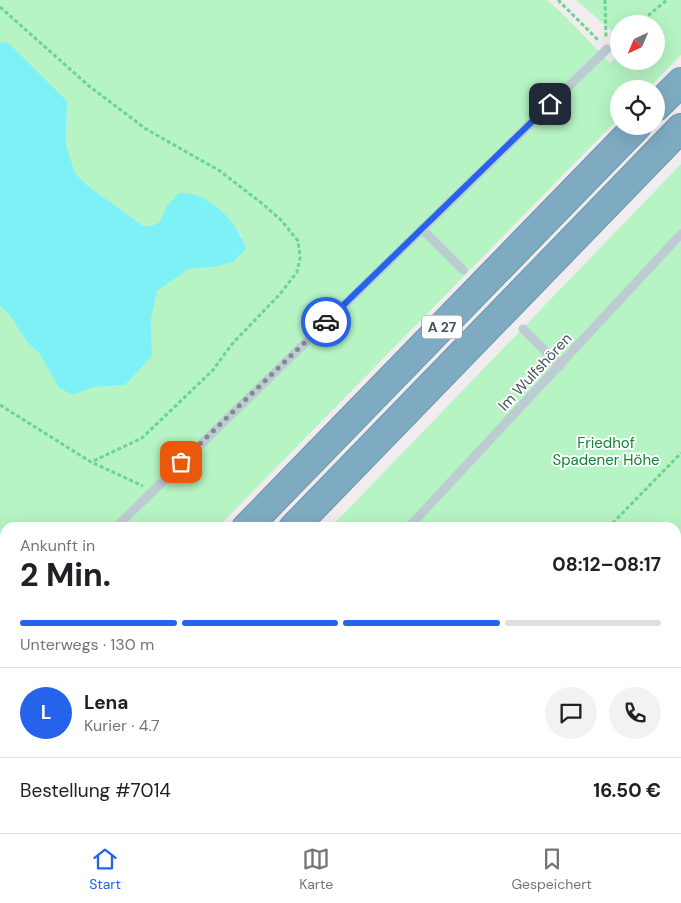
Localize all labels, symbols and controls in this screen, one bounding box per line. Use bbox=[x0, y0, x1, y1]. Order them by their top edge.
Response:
north arrow bbox=[610, 15, 665, 70]
map controls bbox=[610, 15, 665, 135]
button: locate bbox=[610, 80, 665, 135]
pin bbox=[529, 83, 571, 125]
icon: home bbox=[536, 90, 564, 118]
courier bbox=[301, 297, 351, 347]
icon: car bbox=[312, 308, 340, 336]
road number: A 27 bbox=[422, 316, 462, 338]
street label: Im Wulfshören bbox=[494, 329, 576, 415]
park label: Friedhof Spadener Höhe bbox=[552, 433, 660, 470]
pin bbox=[160, 441, 202, 483]
icon: bag bbox=[167, 448, 195, 476]
text: Ankunft in bbox=[20, 535, 95, 556]
text: 08:12–08:17 bbox=[552, 552, 661, 577]
text: 2 Min. bbox=[20, 554, 111, 596]
text: Unterwegs · 130 m bbox=[20, 634, 154, 655]
button: chat bbox=[545, 687, 597, 739]
button: phone bbox=[609, 687, 661, 739]
text: Lena bbox=[84, 690, 128, 715]
text: L bbox=[41, 700, 51, 725]
text: Kurier · 4.7 bbox=[84, 715, 160, 736]
text: Bestellung #7014 bbox=[20, 778, 171, 803]
text: 16.50 € bbox=[593, 778, 661, 803]
tab: Start bbox=[89, 845, 121, 893]
tab: Karte bbox=[299, 845, 333, 893]
tab: Gespeichert bbox=[511, 845, 592, 893]

